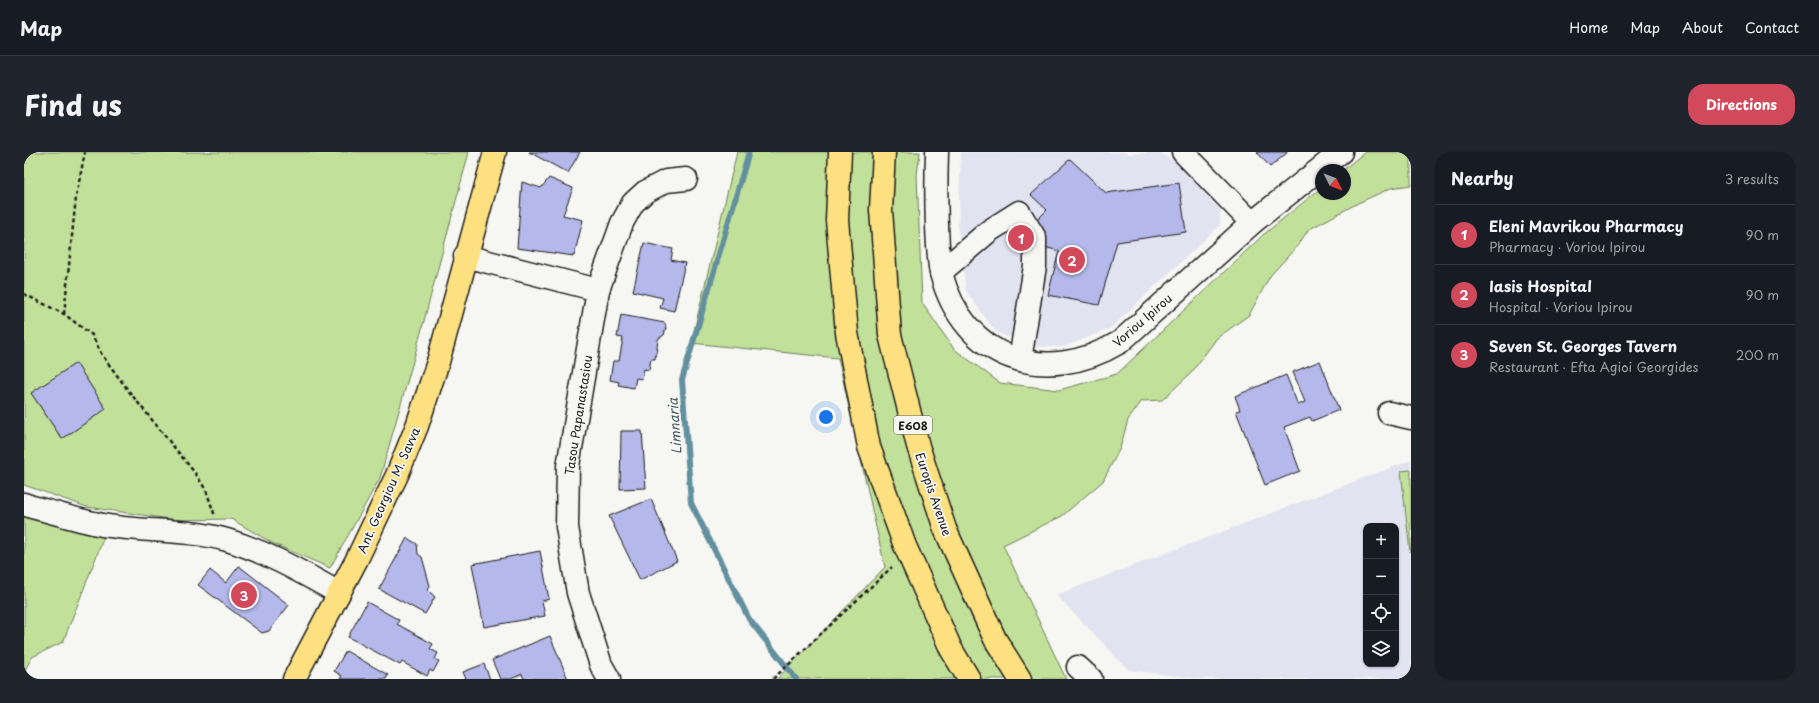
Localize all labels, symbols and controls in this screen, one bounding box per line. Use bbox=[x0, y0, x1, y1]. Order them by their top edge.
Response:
text: Map bbox=[20, 14, 62, 42]
text: Home bbox=[1569, 17, 1608, 38]
text: Map bbox=[1630, 17, 1660, 38]
text: About bbox=[1682, 17, 1723, 38]
text: Contact bbox=[1745, 17, 1799, 38]
text: Find us bbox=[24, 83, 122, 126]
button: Directions bbox=[1688, 84, 1795, 125]
north arrow bbox=[1315, 164, 1351, 200]
text: Nearby bbox=[1451, 165, 1513, 191]
text: 3 results bbox=[1725, 169, 1779, 188]
text: Eleni Mavrikou Pharmacy bbox=[1489, 214, 1684, 237]
pin: 1 bbox=[1008, 223, 1034, 253]
text: 1 bbox=[1461, 225, 1467, 244]
text: 90 m bbox=[1746, 225, 1779, 244]
text: Pharmacy · Voriou Ipirou bbox=[1489, 237, 1645, 256]
pin: 2 bbox=[1059, 245, 1085, 275]
text: Iasis Hospital bbox=[1489, 274, 1592, 297]
text: 2 bbox=[1459, 285, 1469, 304]
text: 90 m bbox=[1746, 285, 1779, 304]
street label: Voriou Ipirou bbox=[1108, 289, 1176, 351]
text: Hospital · Voriou Ipirou bbox=[1489, 297, 1633, 316]
text: Seven St. Georges Tavern bbox=[1489, 334, 1677, 357]
text: 3 bbox=[1460, 345, 1468, 364]
text: 200 m bbox=[1736, 345, 1779, 364]
street label: Tasou Papanastasiou bbox=[560, 354, 596, 476]
text: Restaurant · Efta Agioi Georgides bbox=[1489, 357, 1698, 376]
water label: Limnaria bbox=[663, 396, 685, 455]
your location bbox=[816, 407, 836, 427]
road number: E608 bbox=[894, 416, 932, 434]
street label: Ant. Georgiou M. Savva bbox=[352, 424, 424, 556]
street label: Europis Avenue bbox=[911, 450, 957, 539]
map controls bbox=[1363, 523, 1399, 667]
button: + bbox=[1363, 523, 1399, 559]
button: − bbox=[1363, 559, 1399, 595]
pin: 3 bbox=[231, 580, 257, 610]
button: locate bbox=[1363, 595, 1399, 631]
button: layers bbox=[1363, 631, 1399, 667]

